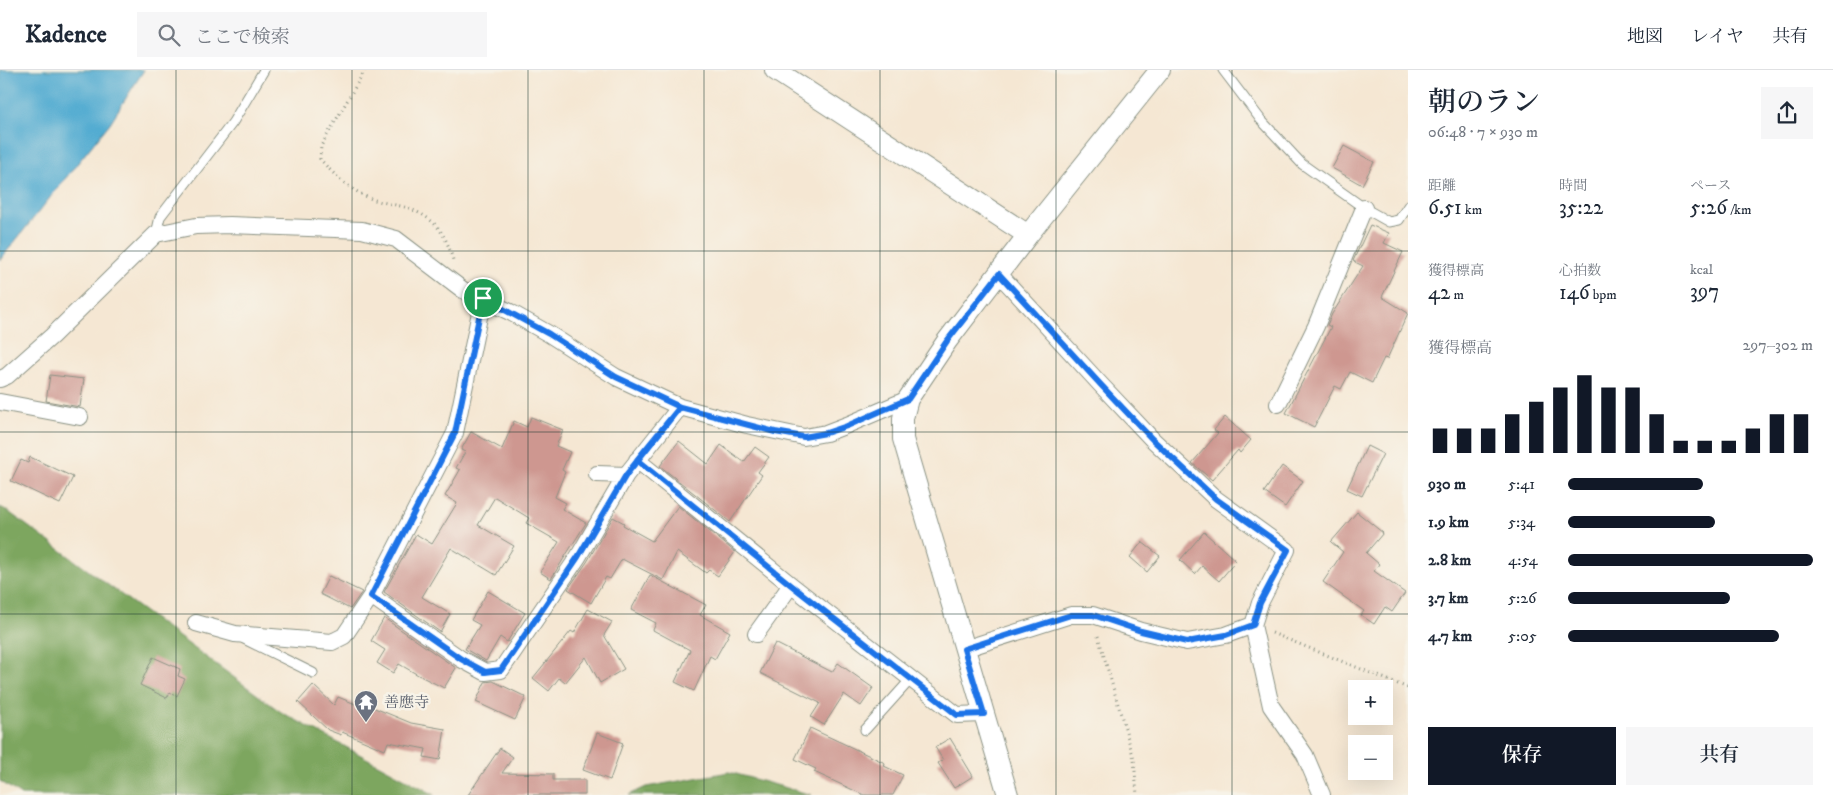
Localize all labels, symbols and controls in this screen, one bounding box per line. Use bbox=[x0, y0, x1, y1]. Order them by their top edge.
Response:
search box bbox=[137, 12, 487, 57]
text: Kadence bbox=[25, 20, 107, 50]
icon: search bbox=[155, 21, 183, 49]
text: ここで検索 bbox=[195, 26, 290, 49]
text: 地図 bbox=[1627, 26, 1663, 48]
text: レイヤ bbox=[1691, 26, 1744, 48]
text: 共有 bbox=[1772, 26, 1808, 48]
text: 朝のラン bbox=[1428, 85, 1540, 120]
button: share bbox=[1761, 87, 1813, 139]
text: 06:48 · 7 × 930 m bbox=[1428, 122, 1538, 142]
text: 距離 bbox=[1428, 177, 1456, 195]
text: 時間 bbox=[1559, 177, 1587, 195]
text: ペース bbox=[1690, 177, 1731, 195]
text: 6.51 bbox=[1428, 195, 1462, 221]
text: 35:22 bbox=[1559, 195, 1603, 221]
text: 5:26 bbox=[1690, 195, 1727, 221]
text: km bbox=[1462, 201, 1482, 219]
text: /km bbox=[1727, 201, 1751, 219]
text: kcal bbox=[1690, 261, 1713, 279]
text: 獲得標高 bbox=[1428, 262, 1484, 280]
text: 心拍数 bbox=[1559, 262, 1601, 280]
pin bbox=[462, 277, 504, 319]
text: 397 bbox=[1690, 279, 1719, 305]
text: 42 bbox=[1428, 280, 1450, 306]
text: 146 bbox=[1559, 280, 1590, 306]
icon: arrive bbox=[469, 284, 497, 312]
text: m bbox=[1450, 286, 1464, 304]
text: bpm bbox=[1590, 286, 1617, 304]
text: 297–302 m bbox=[1742, 335, 1813, 355]
text: 獲得標高 bbox=[1428, 338, 1492, 358]
text: 930 m bbox=[1428, 474, 1466, 494]
text: 5:41 bbox=[1508, 474, 1535, 494]
text: 1.9 km bbox=[1428, 512, 1469, 532]
text: 5:34 bbox=[1508, 512, 1535, 532]
text: 2.8 km bbox=[1428, 550, 1471, 570]
text: 4:54 bbox=[1508, 550, 1538, 570]
text: 3.7 km bbox=[1428, 588, 1469, 608]
text: 5:26 bbox=[1508, 588, 1536, 608]
text: 4.7 km bbox=[1428, 626, 1472, 646]
text: 5:05 bbox=[1508, 626, 1537, 646]
map controls bbox=[1348, 680, 1393, 780]
button: + bbox=[1348, 680, 1393, 725]
temple icon: 善應寺 bbox=[353, 689, 379, 723]
place label: 善應寺 bbox=[384, 693, 429, 712]
button: 保存 bbox=[1428, 727, 1616, 785]
button: 共有 bbox=[1626, 727, 1813, 785]
button: − bbox=[1348, 735, 1393, 780]

